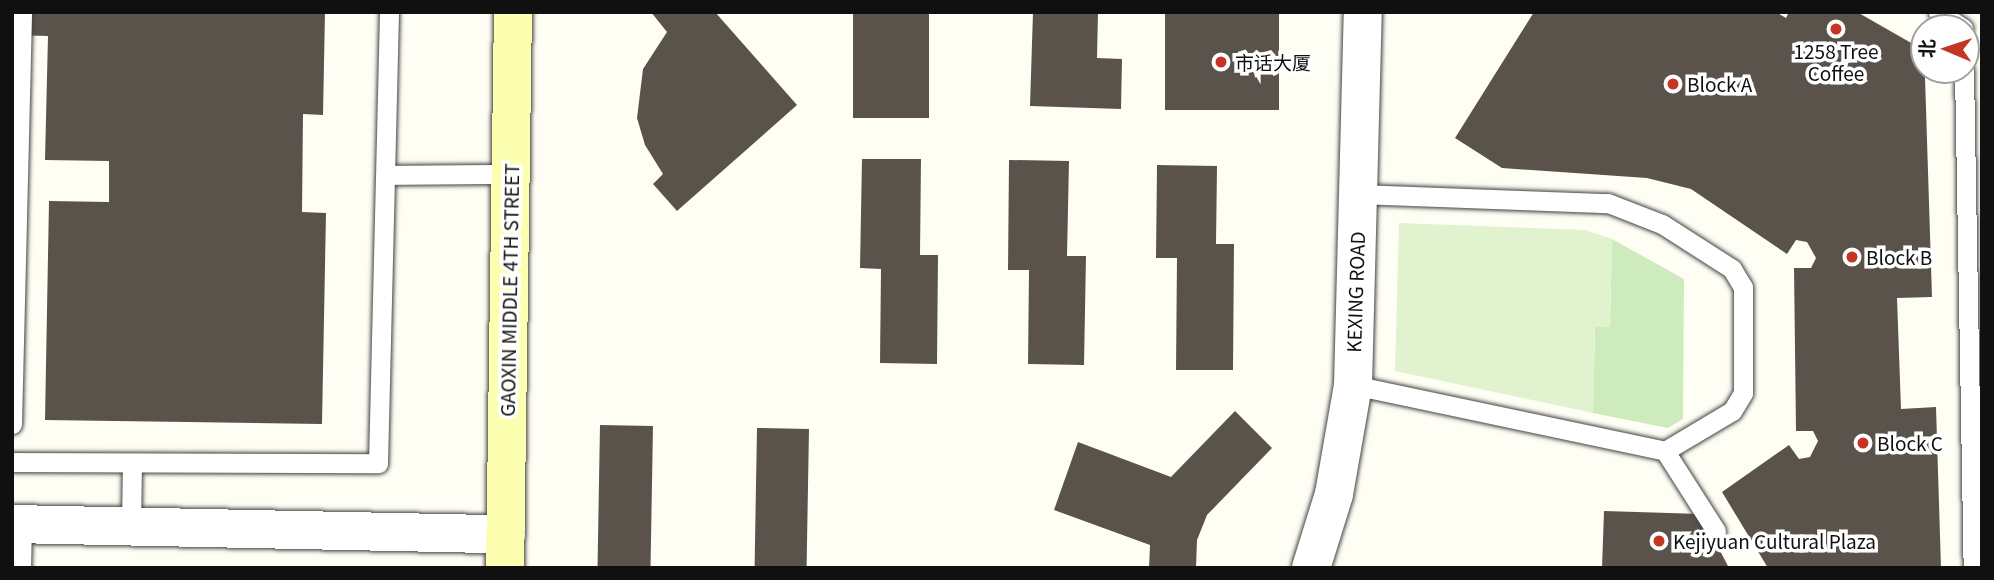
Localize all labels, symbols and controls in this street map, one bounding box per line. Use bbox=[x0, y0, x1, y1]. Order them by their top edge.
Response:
north arrow bbox=[1910, 14, 1980, 84]
marker: 1258 Tree Coffee bbox=[1828, 21, 1844, 37]
text: 北 bbox=[1912, 38, 1939, 58]
place label: 1258 Tree Coffee bbox=[1794, 40, 1878, 84]
place label: 市话大厦 bbox=[1235, 51, 1311, 73]
marker: 市话大厦 bbox=[1213, 54, 1229, 70]
place label: Block A bbox=[1687, 73, 1752, 95]
marker: Block A bbox=[1665, 76, 1681, 92]
street label: GAOXIN MIDDLE 4TH STREET bbox=[495, 163, 523, 417]
street label: KEXING ROAD bbox=[1341, 231, 1369, 353]
place label: Block B bbox=[1866, 246, 1932, 268]
marker: Block B bbox=[1844, 249, 1860, 265]
place label: Block C bbox=[1877, 432, 1943, 454]
marker: Block C bbox=[1855, 435, 1871, 451]
place label: Kejiyuan Cultural Plaza bbox=[1673, 530, 1876, 552]
marker: Kejiyuan Cultural Plaza bbox=[1651, 533, 1667, 549]

